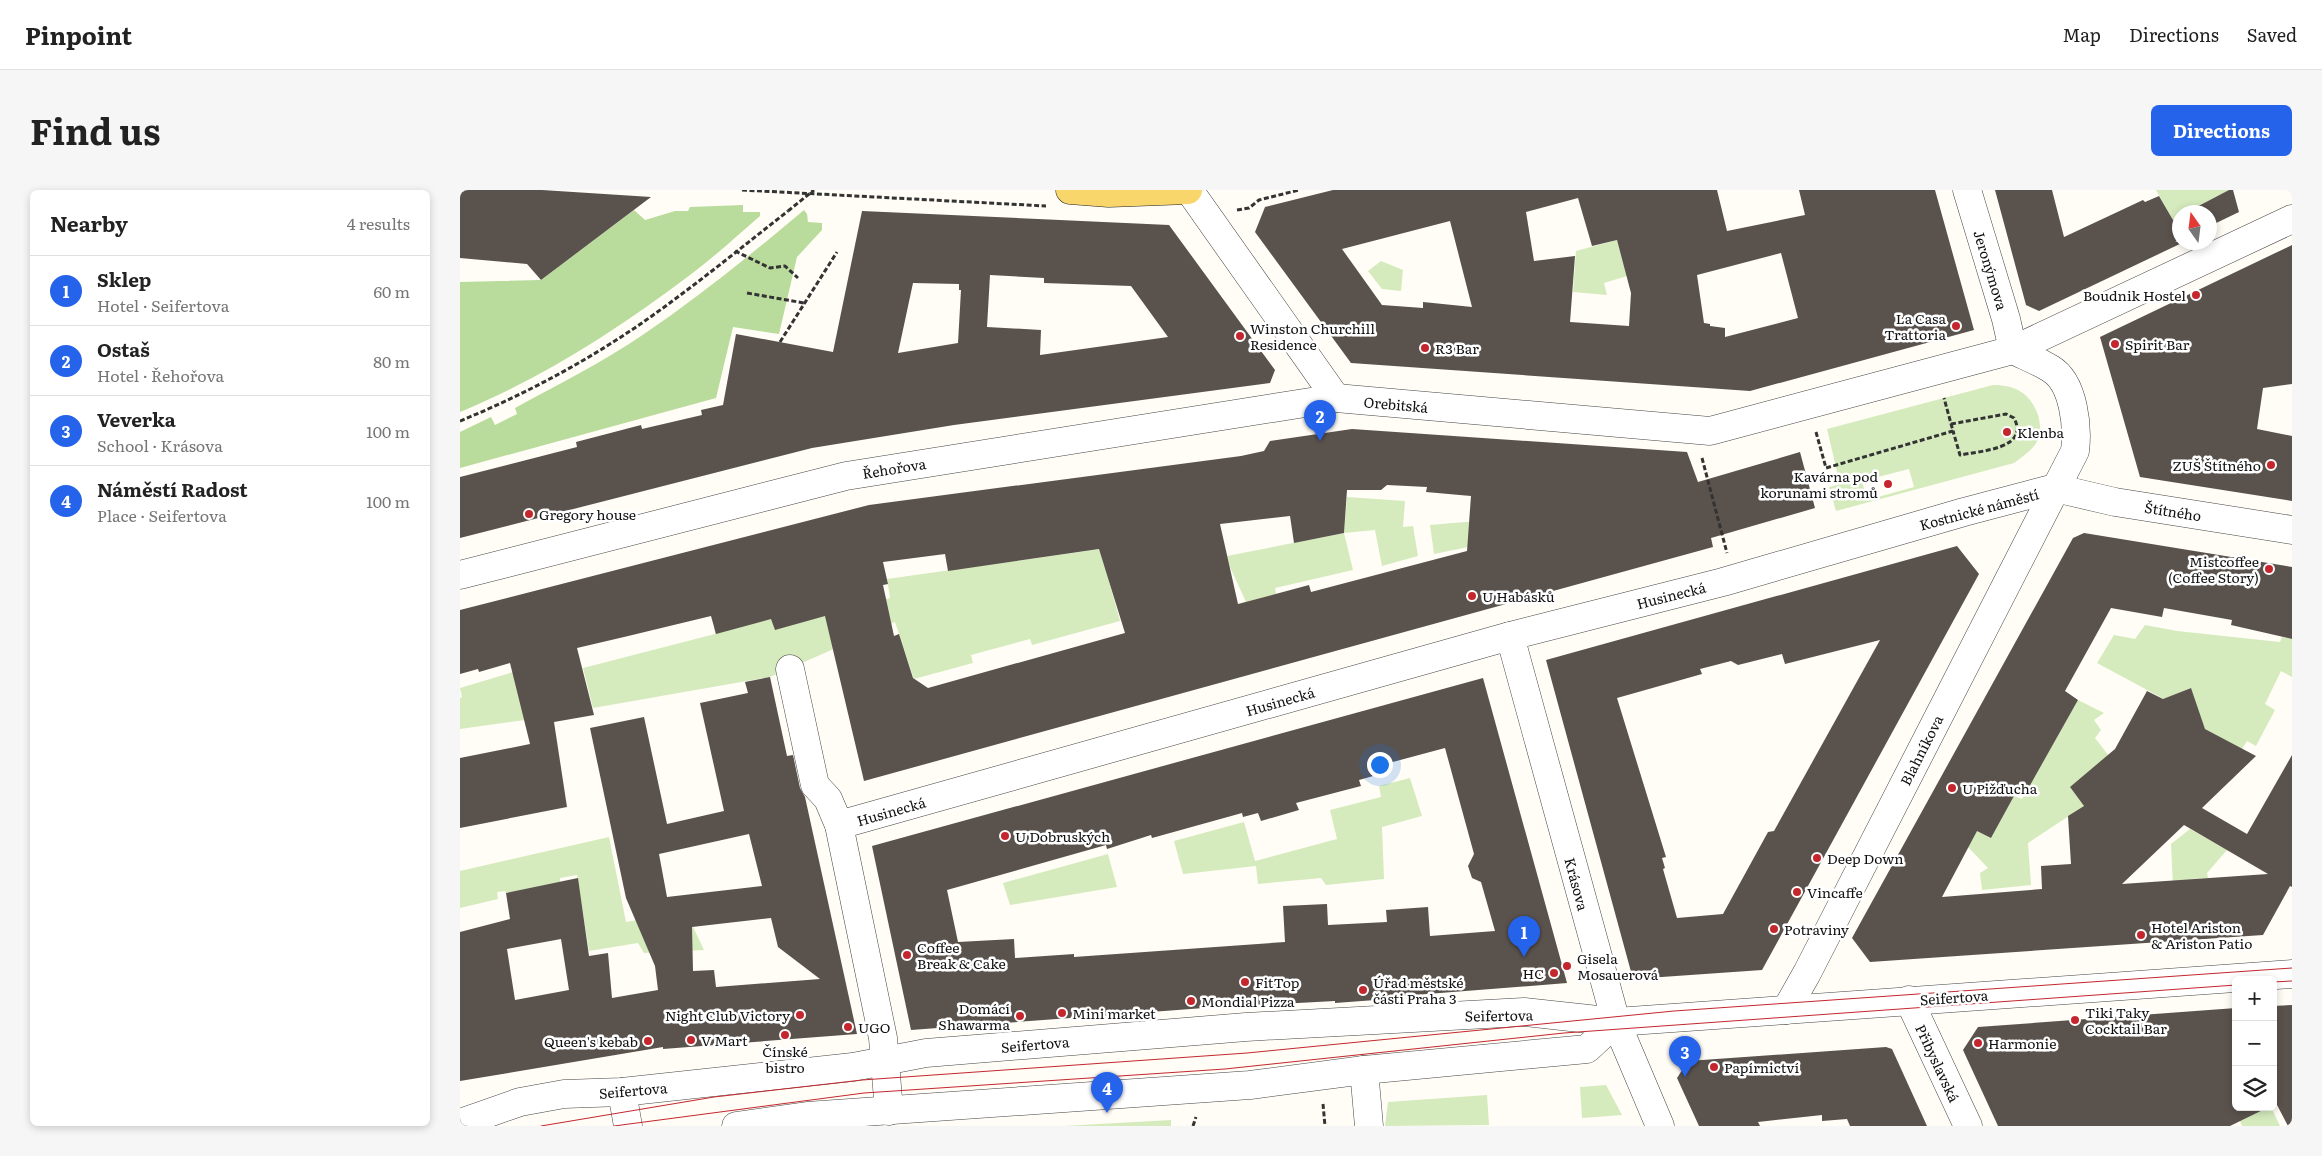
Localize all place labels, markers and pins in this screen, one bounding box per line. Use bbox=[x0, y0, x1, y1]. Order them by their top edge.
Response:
place label: Boudnik Hostel bbox=[2083, 285, 2186, 305]
marker: Boudnik Hostel bbox=[2190, 289, 2202, 301]
place label: La Casa Trattoria bbox=[1884, 308, 1946, 344]
place label: Winston Churchill Residence bbox=[1250, 318, 1375, 354]
marker: La Casa Trattoria bbox=[1950, 320, 1962, 332]
marker: Winston Churchill Residence bbox=[1234, 330, 1246, 342]
place label: Spirit Bar bbox=[2125, 334, 2190, 354]
place label: R3 Bar bbox=[1435, 338, 1479, 358]
marker: Spirit Bar bbox=[2109, 338, 2121, 350]
marker: R3 Bar bbox=[1419, 342, 1431, 354]
pin: 2 bbox=[1304, 400, 1336, 441]
place label: Klenba bbox=[2017, 422, 2065, 442]
marker: Klenba bbox=[2001, 426, 2013, 438]
place label: ZUŠ Štítného bbox=[2172, 455, 2261, 475]
marker: ZUŠ Štítného bbox=[2265, 459, 2277, 471]
place label: Kavárna pod korunami stromů bbox=[1760, 466, 1878, 502]
marker: Kavárna pod korunami stromů bbox=[1882, 478, 1894, 490]
place label: Gregory house bbox=[539, 504, 636, 524]
marker: Gregory house bbox=[523, 508, 535, 520]
place label: Mistcoffee (Coffee Story) bbox=[2168, 551, 2259, 587]
marker: Mistcoffee (Coffee Story) bbox=[2263, 563, 2275, 575]
place label: U Habásků bbox=[1482, 586, 1555, 606]
marker: U Habásků bbox=[1466, 590, 1478, 602]
place label: U Pižďucha bbox=[1962, 778, 2038, 798]
marker: U Pižďucha bbox=[1946, 782, 1958, 794]
place label: U Dobruských bbox=[1015, 826, 1110, 846]
marker: U Dobruských bbox=[999, 830, 1011, 842]
place label: Deep Down bbox=[1827, 848, 1904, 868]
marker: Deep Down bbox=[1811, 852, 1823, 864]
place label: Vincaffe bbox=[1807, 882, 1863, 902]
marker: Vincaffe bbox=[1791, 886, 1803, 898]
pin: 1 bbox=[1508, 916, 1540, 957]
place label: Hotel Ariston & Ariston Patio bbox=[2151, 917, 2252, 953]
place label: Potraviny bbox=[1784, 919, 1850, 939]
marker: Potraviny bbox=[1768, 923, 1780, 935]
marker: Hotel Ariston & Ariston Patio bbox=[2135, 929, 2147, 941]
place label: Coffee Break & Cake bbox=[917, 937, 1006, 973]
place label: Gisela Mosauerová bbox=[1577, 948, 1659, 984]
marker: Coffee Break & Cake bbox=[901, 949, 913, 961]
marker: Gisela Mosauerová bbox=[1561, 960, 1573, 972]
place label: HC bbox=[1522, 963, 1544, 983]
marker: HC bbox=[1548, 967, 1560, 979]
place label: FitTop bbox=[1255, 972, 1300, 992]
place label: Úřad městské části Praha 3 bbox=[1373, 972, 1464, 1008]
marker: FitTop bbox=[1239, 976, 1251, 988]
marker: Úřad městské části Praha 3 bbox=[1357, 984, 1369, 996]
place label: Mondial Pizza bbox=[1201, 991, 1295, 1011]
marker: Mondial Pizza bbox=[1185, 995, 1197, 1007]
place label: Domácí Shawarma bbox=[938, 998, 1010, 1034]
place label: Tiki Taky Cocktail Bar bbox=[2085, 1002, 2167, 1038]
place label: Mini market bbox=[1072, 1003, 1156, 1023]
place label: Night Club Victory bbox=[665, 1005, 791, 1025]
marker: Mini market bbox=[1056, 1007, 1068, 1019]
marker: Night Club Victory bbox=[794, 1009, 806, 1021]
marker: Domácí Shawarma bbox=[1014, 1010, 1026, 1022]
marker: Tiki Taky Cocktail Bar bbox=[2069, 1014, 2081, 1026]
place label: UGO bbox=[858, 1017, 891, 1037]
marker: UGO bbox=[842, 1021, 854, 1033]
marker: Čínské bistro bbox=[779, 1029, 791, 1041]
place label: V Mart bbox=[701, 1030, 748, 1050]
place label: Queen's kebab bbox=[544, 1031, 638, 1051]
place label: Harmonie bbox=[1988, 1033, 2057, 1053]
marker: V Mart bbox=[685, 1034, 697, 1046]
marker: Queen's kebab bbox=[642, 1035, 654, 1047]
pin: 3 bbox=[1669, 1036, 1701, 1077]
marker: Harmonie bbox=[1972, 1037, 1984, 1049]
place label: Čínské bistro bbox=[762, 1041, 808, 1077]
place label: Papírnictví bbox=[1724, 1057, 1800, 1077]
marker: Papírnictví bbox=[1708, 1061, 1720, 1073]
pin: 4 bbox=[1091, 1072, 1123, 1113]

